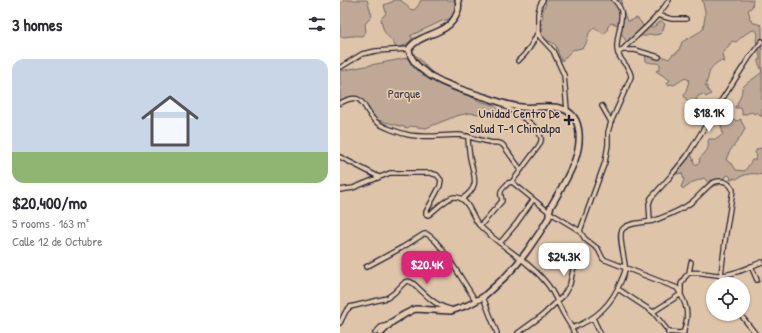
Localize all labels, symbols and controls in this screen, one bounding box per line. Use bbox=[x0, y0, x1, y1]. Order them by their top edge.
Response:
text: 3 homes bbox=[12, 13, 62, 36]
icon: filters bbox=[306, 13, 328, 35]
park label: Parque bbox=[388, 84, 420, 102]
icon: home bbox=[134, 85, 206, 157]
pin: $18.1K bbox=[676, 99, 742, 133]
text: $18.1K bbox=[693, 103, 725, 121]
place label: Unidad Centro De Salud T-1 Chimalpa bbox=[470, 104, 560, 137]
marker: Unidad Centro De Salud T-1 Chimalpa bbox=[563, 114, 575, 126]
text: $20,400/mo bbox=[12, 191, 87, 214]
text: 5 rooms · 163 m² bbox=[12, 214, 89, 232]
text: Calle 12 de Octubre bbox=[12, 232, 103, 250]
pin: $24.3K bbox=[531, 243, 597, 277]
text: $24.3K bbox=[548, 247, 580, 265]
pin: $20.4K bbox=[394, 251, 460, 285]
text: $20.4K bbox=[411, 255, 443, 273]
map controls bbox=[706, 277, 750, 321]
button: locate bbox=[706, 277, 750, 321]

